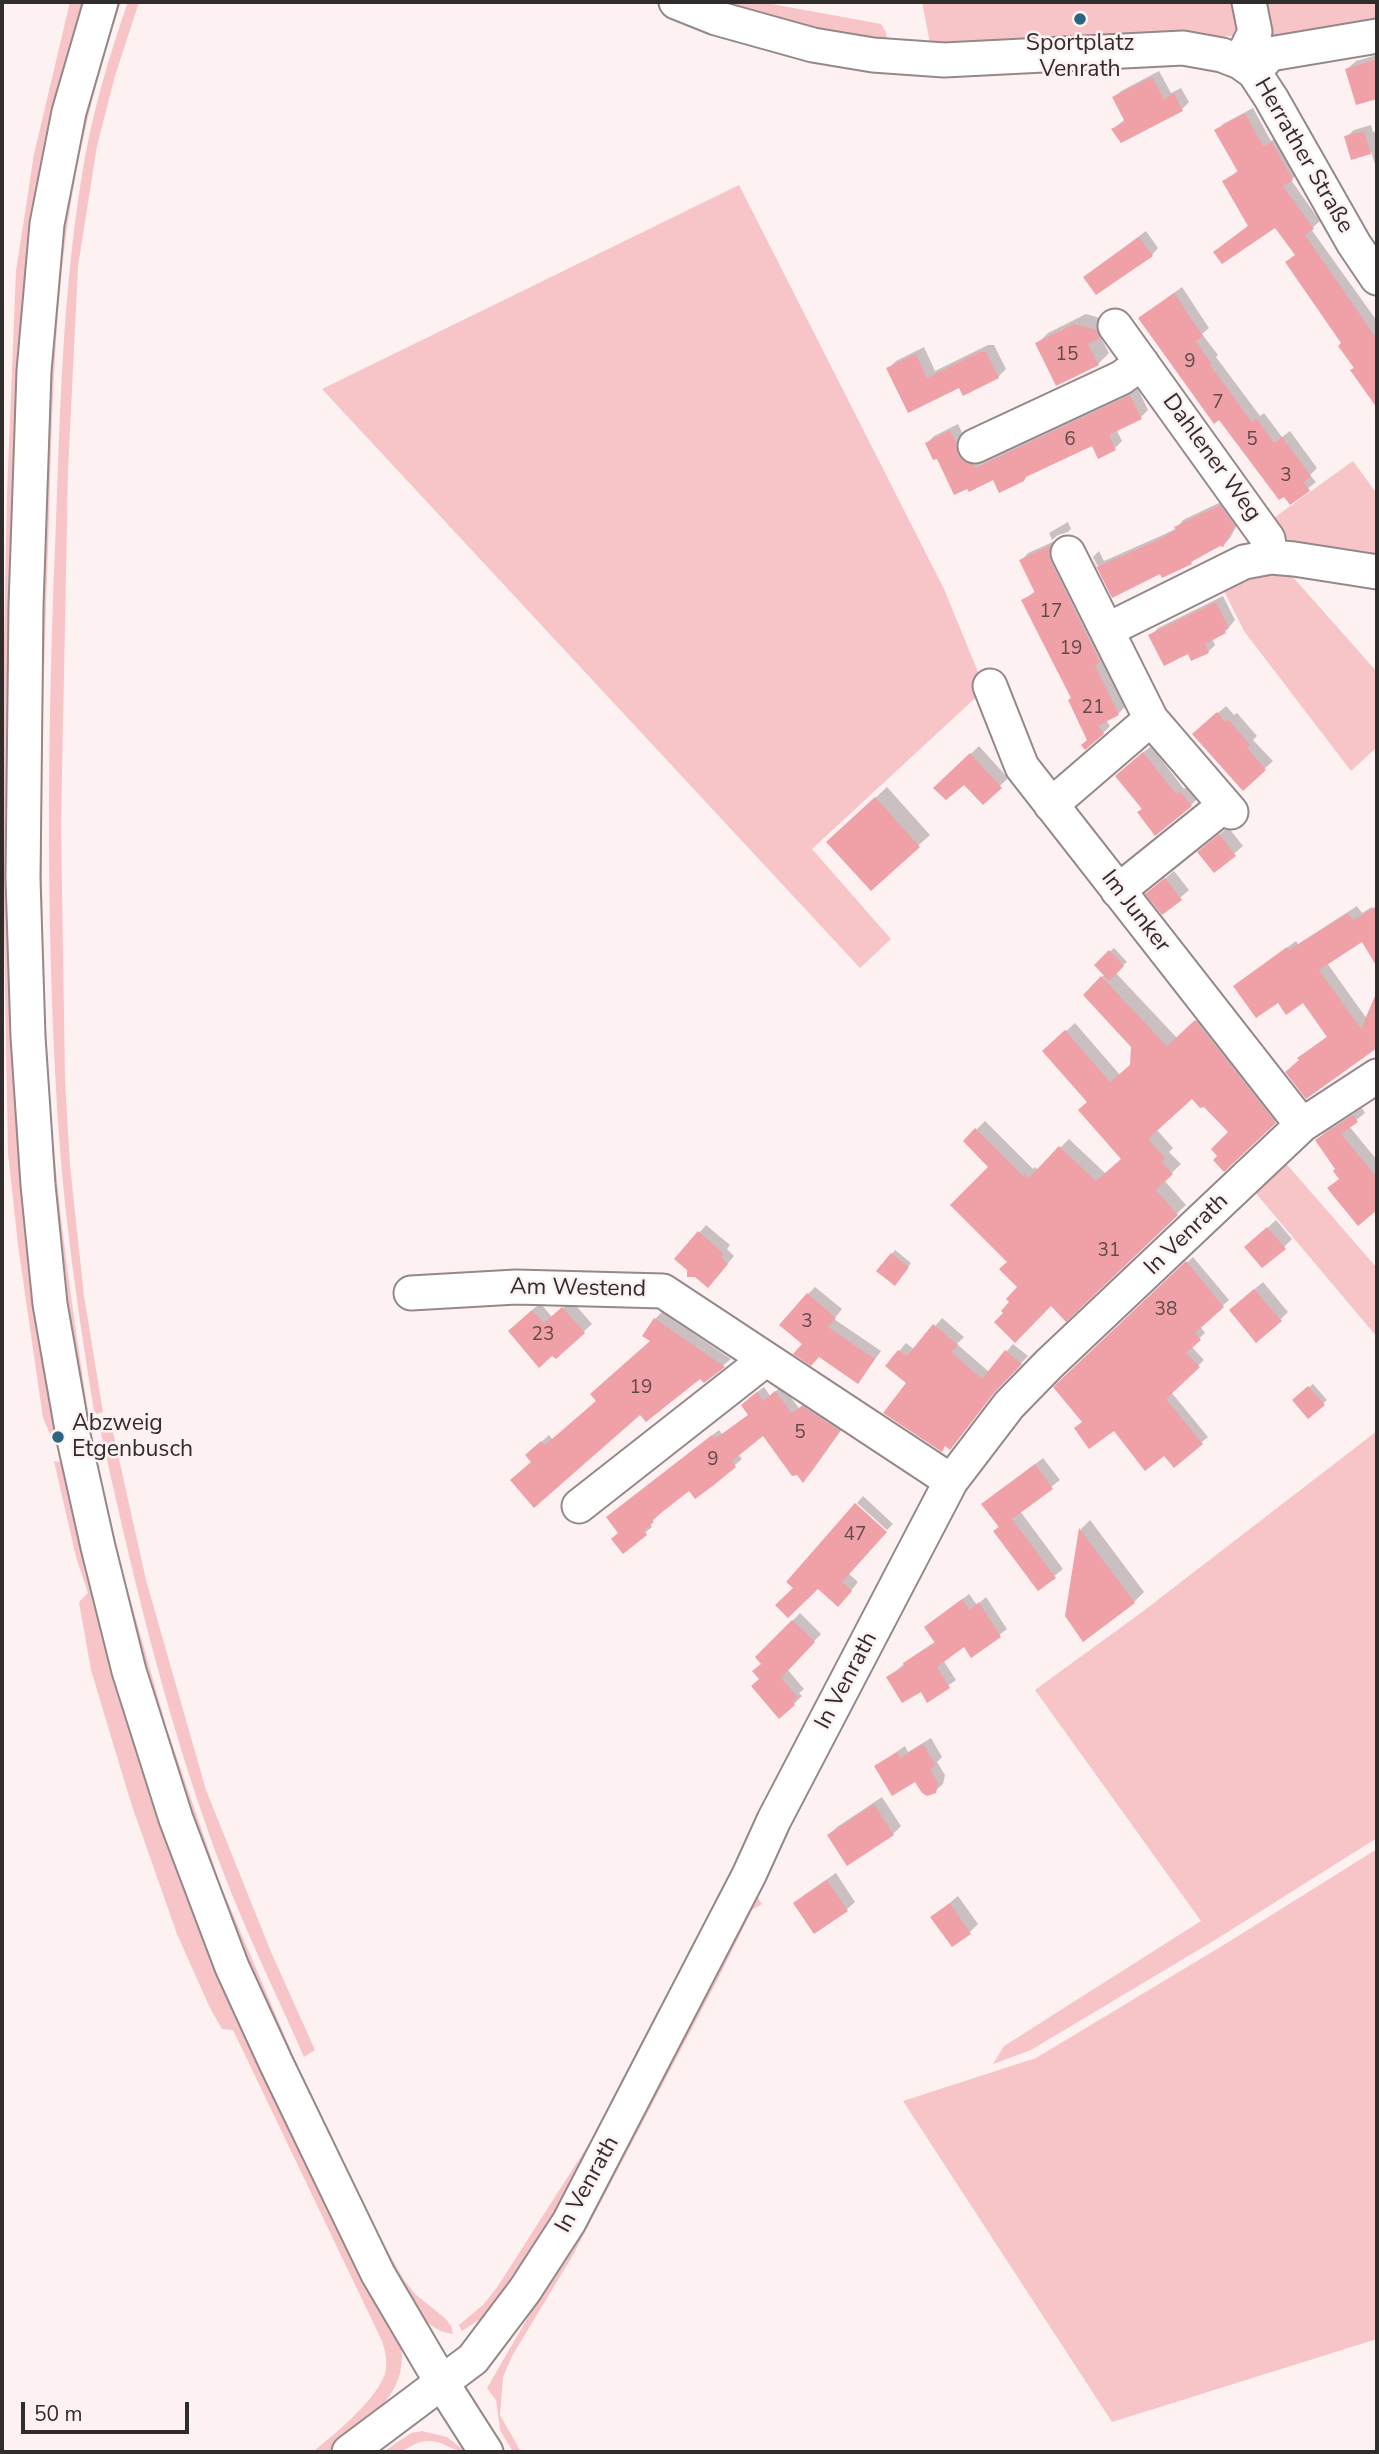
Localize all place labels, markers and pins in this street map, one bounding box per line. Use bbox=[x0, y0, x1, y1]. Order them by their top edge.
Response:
marker: Sportplatz Venrath bbox=[1072, 11, 1088, 27]
place label: Sportplatz Venrath bbox=[1026, 30, 1134, 84]
place label: Abzweig Etgenbusch bbox=[72, 1410, 193, 1464]
marker: Abzweig Etgenbusch bbox=[50, 1429, 66, 1445]

